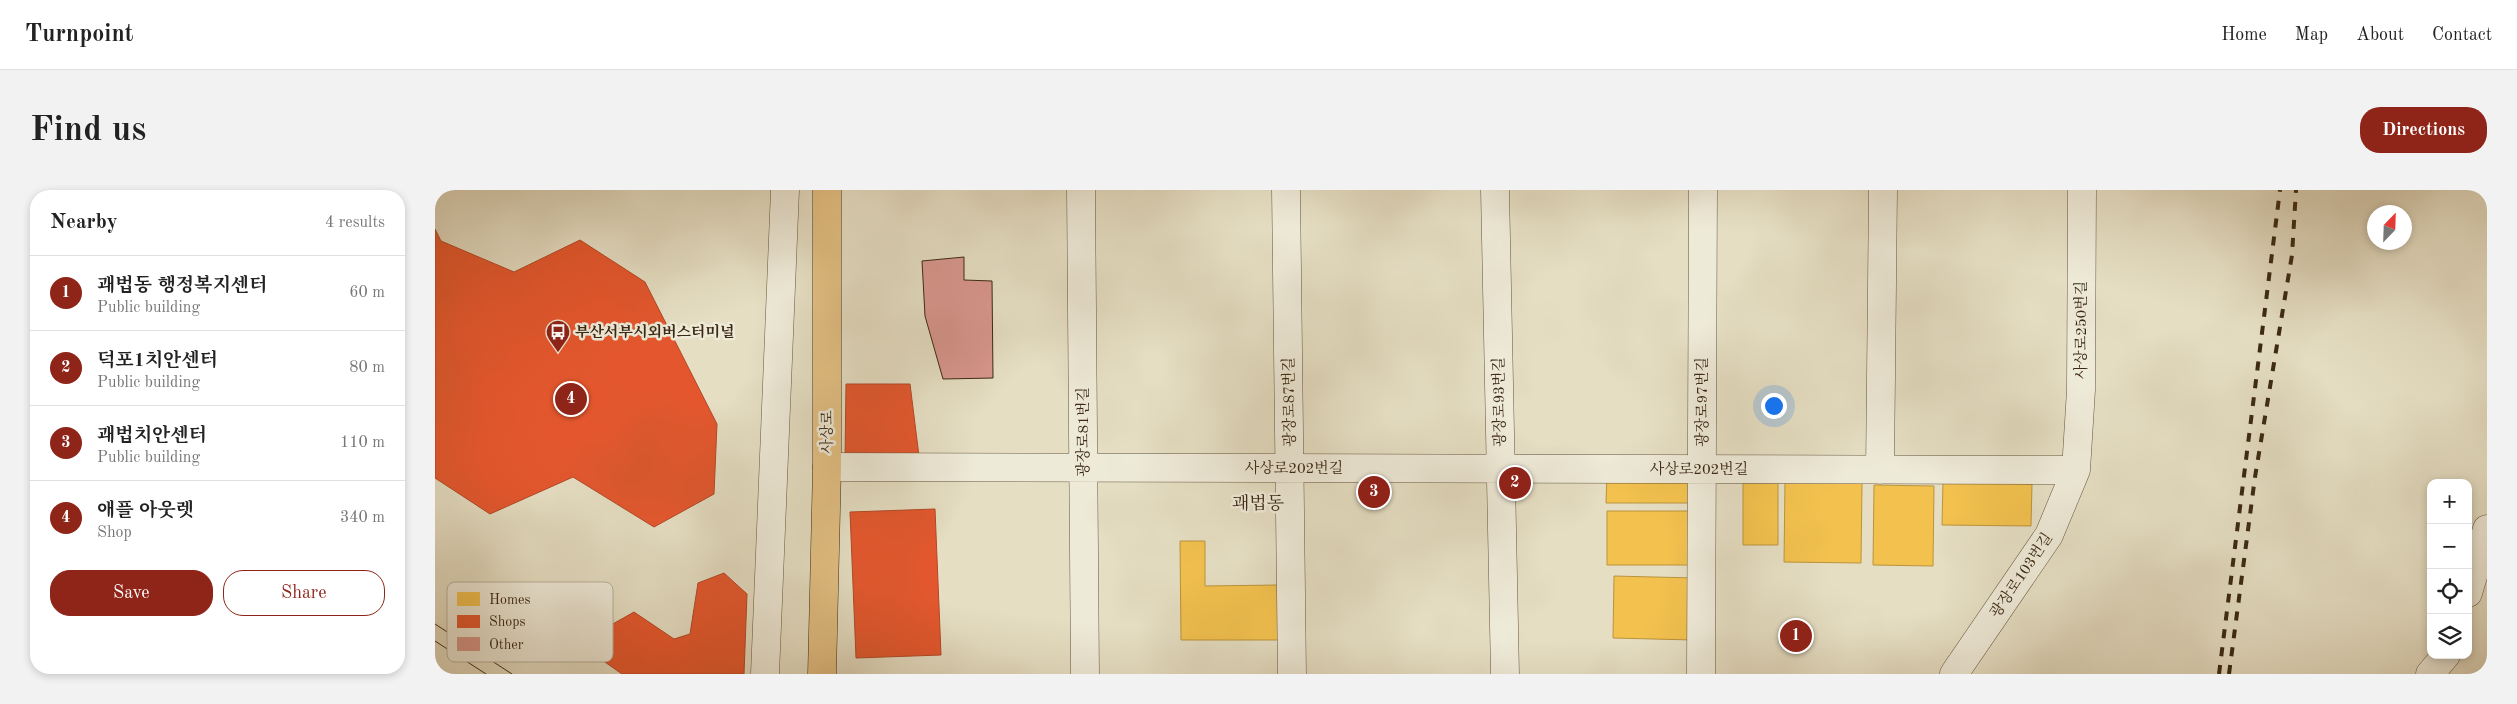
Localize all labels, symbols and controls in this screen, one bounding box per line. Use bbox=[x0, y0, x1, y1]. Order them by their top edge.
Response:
text: Turnpoint bbox=[25, 23, 133, 47]
text: Home bbox=[2221, 26, 2267, 44]
text: Map bbox=[2295, 26, 2328, 44]
text: About bbox=[2356, 26, 2404, 44]
text: Contact bbox=[2432, 26, 2492, 44]
button: Directions bbox=[2360, 107, 2487, 153]
text: Find us bbox=[30, 113, 146, 148]
north arrow bbox=[2367, 205, 2412, 250]
text: Nearby bbox=[50, 212, 118, 233]
text: 4 results bbox=[325, 215, 385, 231]
text: 괘법동 행정복지센터 bbox=[97, 277, 268, 296]
street label: 사상로250번길 bbox=[2073, 281, 2090, 379]
text: 1 bbox=[61, 285, 71, 301]
text: 60 m bbox=[349, 285, 385, 301]
text: Public building bbox=[97, 300, 200, 316]
bus stop icon: 부산서부시외버스터미널 bbox=[545, 319, 571, 353]
place label: 부산서부시외버스터미널 bbox=[575, 323, 734, 341]
text: 덕포1치안센터 bbox=[97, 352, 218, 371]
street label: 광장로87번길 bbox=[1280, 357, 1299, 447]
street label: 광장로93번길 bbox=[1490, 357, 1509, 447]
street label: 광장로97번길 bbox=[1694, 357, 1711, 447]
text: 2 bbox=[61, 360, 71, 376]
text: 80 m bbox=[349, 360, 385, 376]
text: Public building bbox=[97, 375, 200, 391]
pin: 4 bbox=[555, 380, 587, 418]
street label: 광장로81번길 bbox=[1075, 387, 1092, 477]
your location bbox=[1761, 393, 1787, 419]
street label: 사상로 bbox=[819, 410, 836, 454]
text: 괘법치안센터 bbox=[97, 427, 207, 446]
text: 3 bbox=[61, 435, 71, 451]
text: 110 m bbox=[340, 435, 385, 451]
text: Public building bbox=[97, 450, 200, 466]
street label: 사상로202번길 bbox=[1245, 460, 1343, 477]
street label: 사상로202번길 bbox=[1650, 461, 1748, 478]
pin: 2 bbox=[1499, 464, 1531, 502]
pin: 3 bbox=[1358, 473, 1390, 511]
map controls bbox=[2427, 479, 2472, 659]
button: + bbox=[2427, 479, 2472, 524]
district label: 괘법동 bbox=[1232, 494, 1284, 513]
text: 애플 아웃렛 bbox=[97, 502, 194, 521]
text: 4 bbox=[61, 510, 71, 526]
text: 340 m bbox=[340, 510, 385, 526]
button: − bbox=[2427, 524, 2472, 569]
text: Shop bbox=[97, 525, 132, 541]
street label: 광장로103번길 bbox=[1987, 530, 2056, 621]
button: locate bbox=[2427, 569, 2472, 614]
button: Save bbox=[50, 570, 213, 616]
button: Share bbox=[223, 570, 385, 616]
legend bbox=[447, 582, 613, 662]
text: Homes bbox=[489, 593, 531, 607]
button: layers bbox=[2427, 614, 2472, 659]
text: Shops bbox=[489, 615, 526, 629]
pin: 1 bbox=[1780, 617, 1812, 655]
text: Other bbox=[489, 638, 524, 652]

